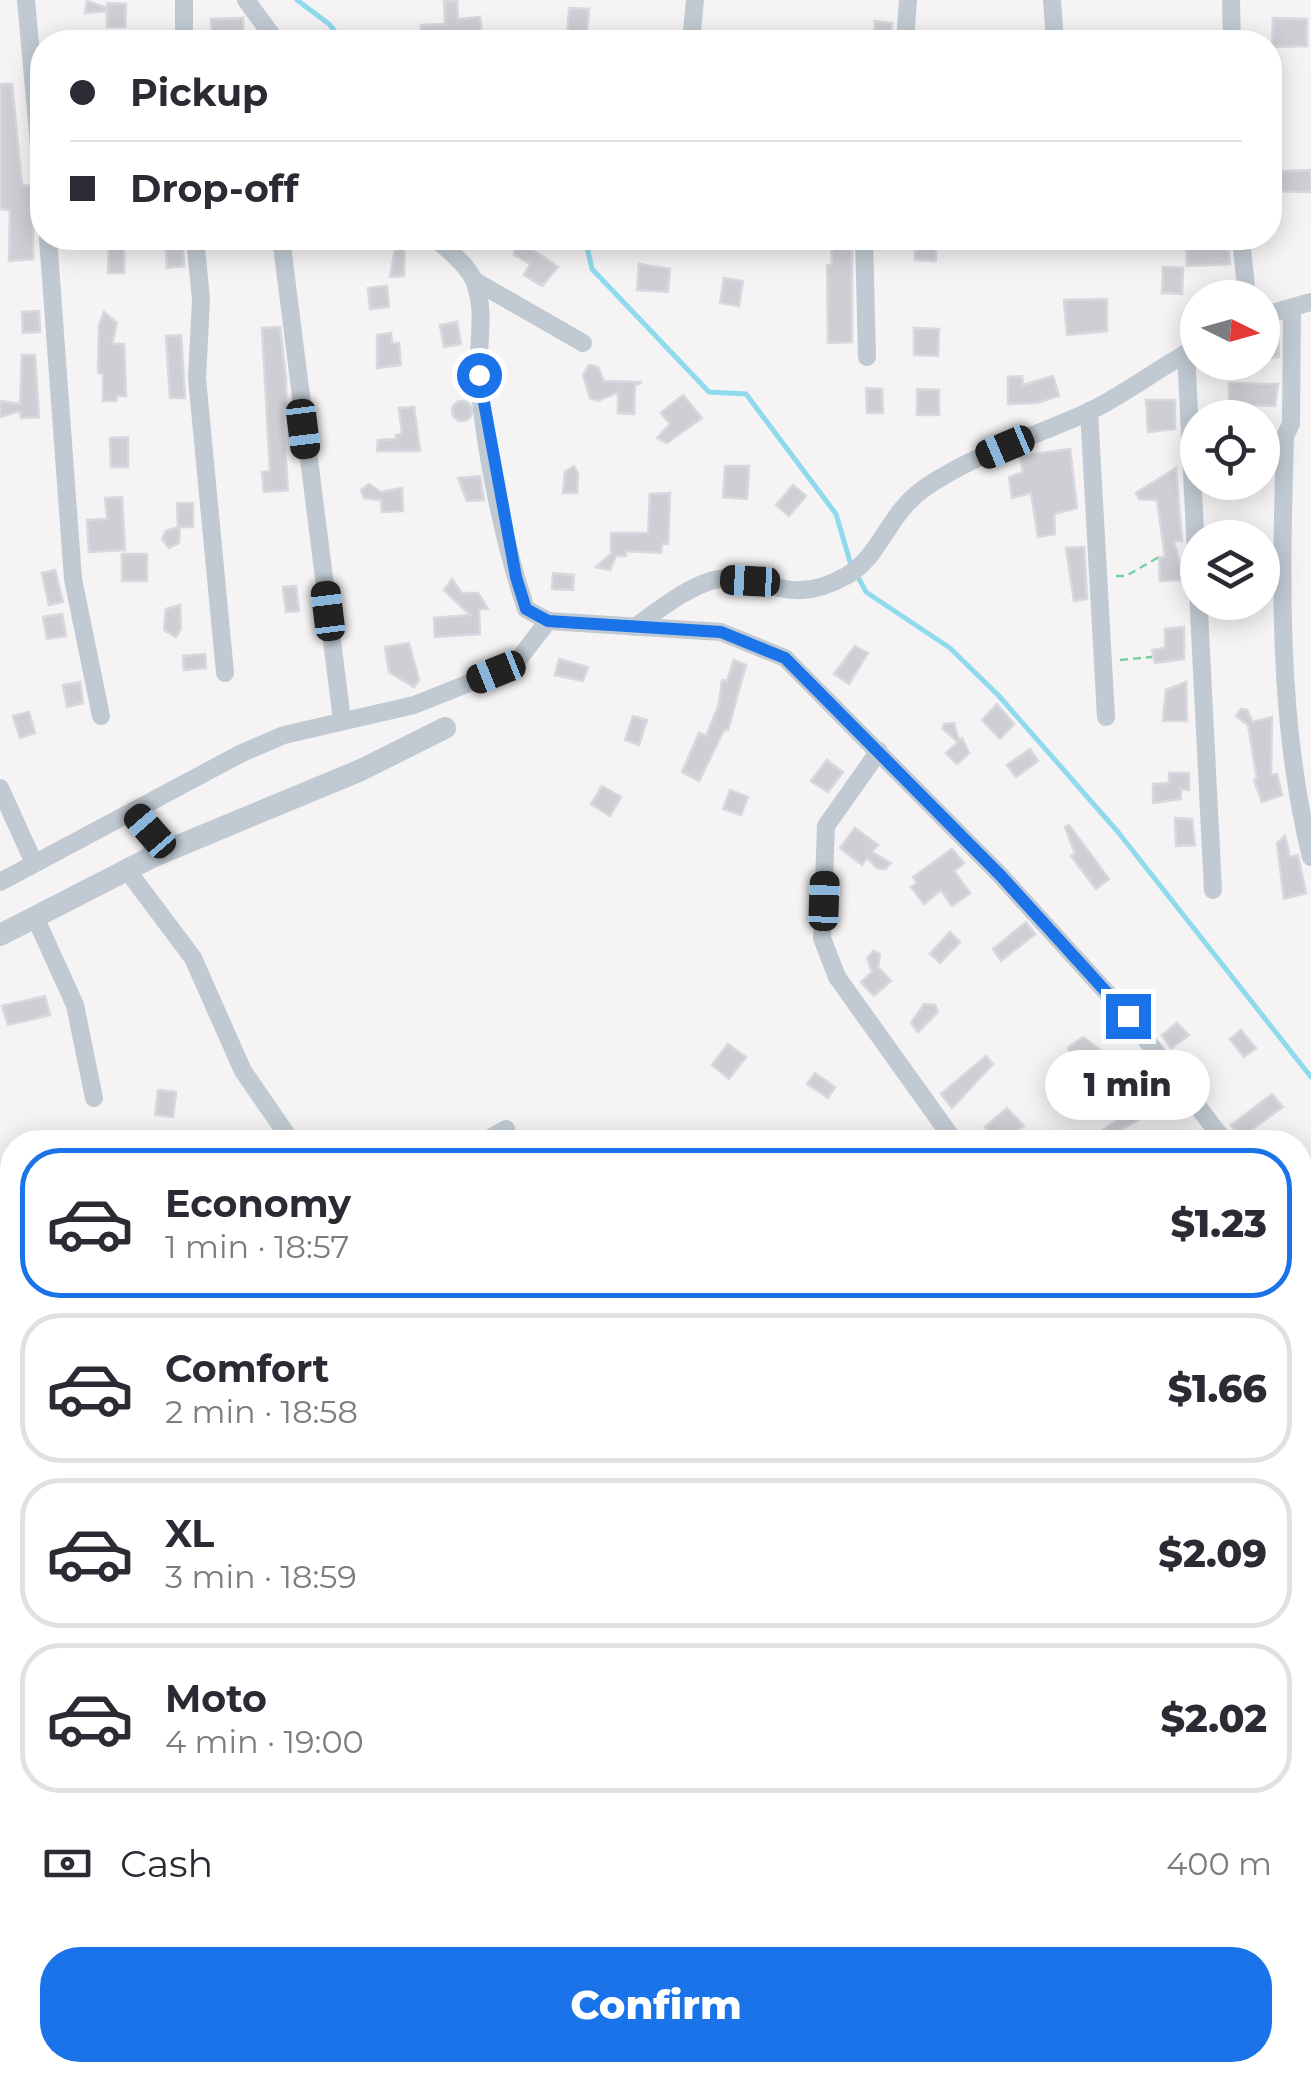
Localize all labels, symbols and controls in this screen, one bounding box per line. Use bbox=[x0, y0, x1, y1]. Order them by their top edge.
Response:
text: Pickup bbox=[130, 69, 268, 116]
text: Drop-off bbox=[130, 165, 299, 212]
north arrow bbox=[1180, 280, 1280, 380]
map controls bbox=[1180, 280, 1280, 620]
route start bbox=[457, 353, 502, 398]
car bbox=[284, 397, 322, 461]
button: locate bbox=[1180, 400, 1280, 500]
car bbox=[972, 421, 1038, 473]
button: layers bbox=[1180, 520, 1280, 620]
car bbox=[719, 564, 781, 598]
car bbox=[309, 579, 347, 643]
car bbox=[463, 647, 529, 697]
car bbox=[119, 799, 181, 863]
car bbox=[808, 870, 840, 932]
route end bbox=[1106, 994, 1151, 1039]
callout: 1 min bbox=[1046, 1051, 1210, 1121]
text: 1 min bbox=[1083, 1065, 1172, 1104]
icon: car bbox=[45, 1178, 135, 1268]
text: Economy bbox=[165, 1180, 351, 1227]
text: $1.23 bbox=[1171, 1200, 1267, 1247]
text: 1 min · 18:57 bbox=[165, 1227, 349, 1266]
icon: car bbox=[45, 1343, 135, 1433]
text: Comfort bbox=[165, 1345, 329, 1392]
text: $1.66 bbox=[1168, 1365, 1267, 1412]
text: 2 min · 18:58 bbox=[165, 1392, 358, 1431]
icon: car bbox=[45, 1508, 135, 1598]
text: XL bbox=[165, 1510, 214, 1557]
text: $2.09 bbox=[1158, 1530, 1267, 1577]
text: 3 min · 18:59 bbox=[165, 1557, 357, 1596]
icon: car bbox=[45, 1673, 135, 1763]
text: Moto bbox=[165, 1675, 267, 1722]
text: $2.02 bbox=[1161, 1695, 1267, 1742]
text: 4 min · 19:00 bbox=[165, 1722, 364, 1761]
icon: cash bbox=[40, 1836, 95, 1891]
text: Cash bbox=[120, 1840, 213, 1887]
text: 400 m bbox=[1166, 1844, 1272, 1883]
button: Confirm bbox=[40, 1947, 1272, 2062]

